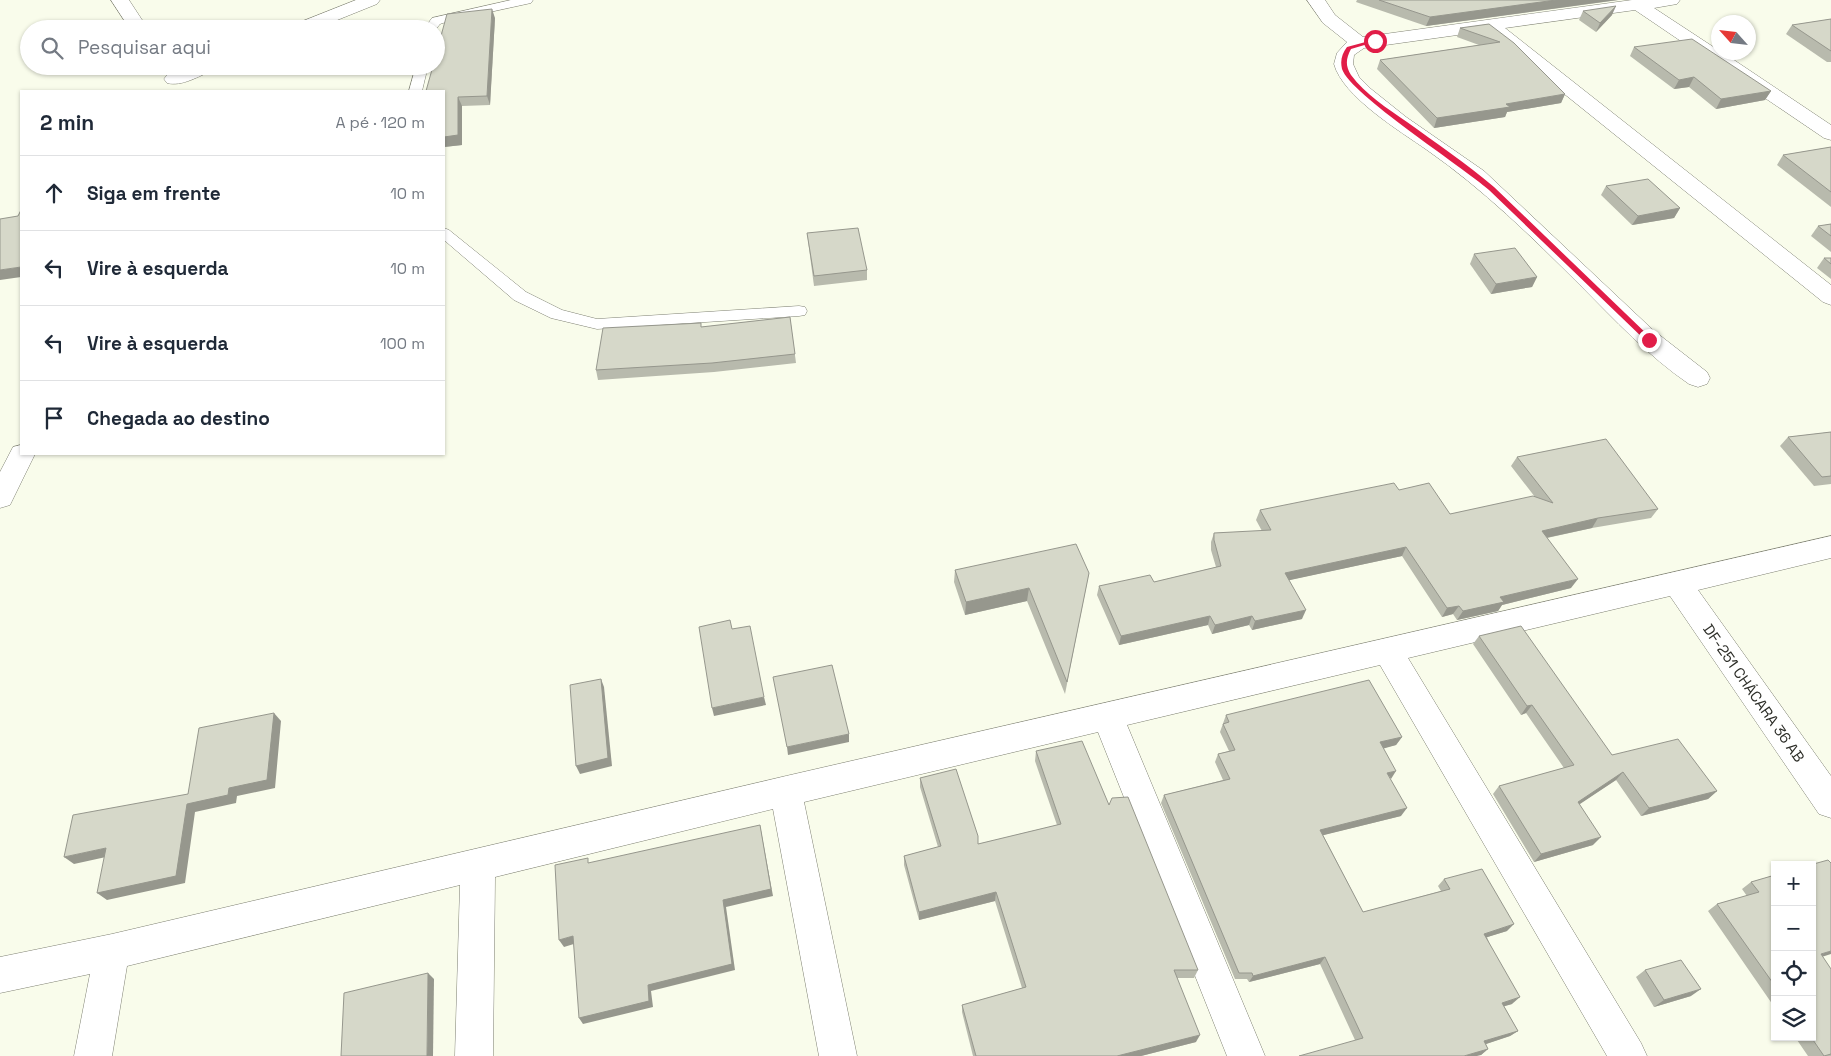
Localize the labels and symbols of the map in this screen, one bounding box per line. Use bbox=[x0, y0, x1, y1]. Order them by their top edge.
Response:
north arrow bbox=[1711, 15, 1756, 60]
route start bbox=[1364, 30, 1387, 53]
route end bbox=[1638, 329, 1661, 352]
street label: DF-251 CHÁCARA 36 AB bbox=[1699, 620, 1809, 766]

